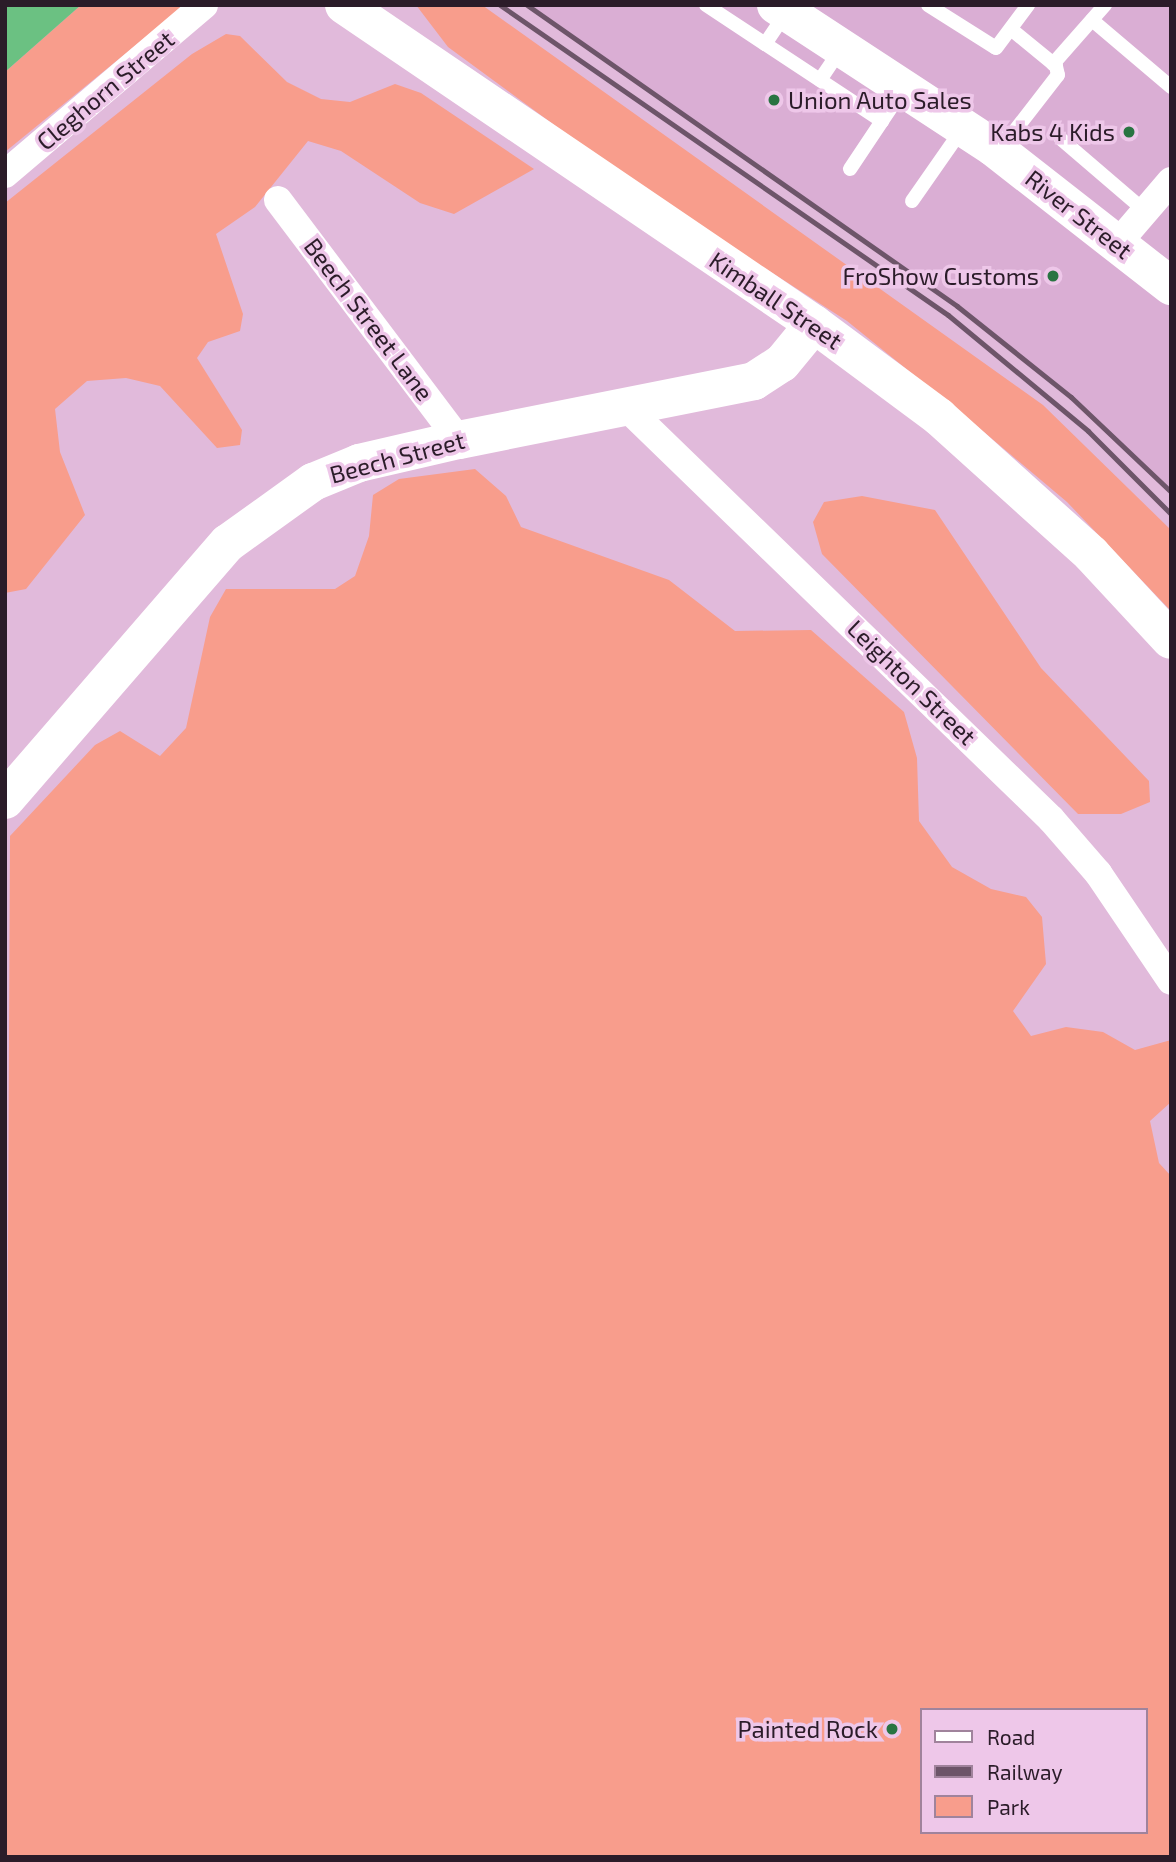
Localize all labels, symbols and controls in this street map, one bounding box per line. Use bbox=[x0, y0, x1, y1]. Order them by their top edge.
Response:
street label: Cleghorn Street bbox=[31, 24, 179, 156]
place label: Union Auto Sales bbox=[788, 86, 972, 114]
marker: Union Auto Sales bbox=[766, 92, 782, 108]
place label: Kabs 4 Kids bbox=[990, 118, 1115, 146]
marker: Kabs 4 Kids bbox=[1121, 124, 1137, 140]
street label: River Street bbox=[1020, 163, 1138, 265]
street label: Beech Street Lane bbox=[298, 232, 440, 406]
street label: Kimball Street bbox=[704, 245, 848, 355]
place label: FroShow Customs bbox=[842, 262, 1039, 290]
marker: FroShow Customs bbox=[1045, 268, 1061, 284]
street label: Beech Street bbox=[326, 425, 468, 489]
street label: Leighton Street bbox=[842, 614, 982, 750]
legend bbox=[920, 1708, 1148, 1834]
place label: Painted Rock bbox=[737, 1715, 878, 1743]
marker: Painted Rock bbox=[884, 1721, 900, 1737]
text: Road bbox=[987, 1724, 1035, 1749]
text: Railway bbox=[987, 1759, 1063, 1784]
text: Park bbox=[987, 1794, 1030, 1819]

